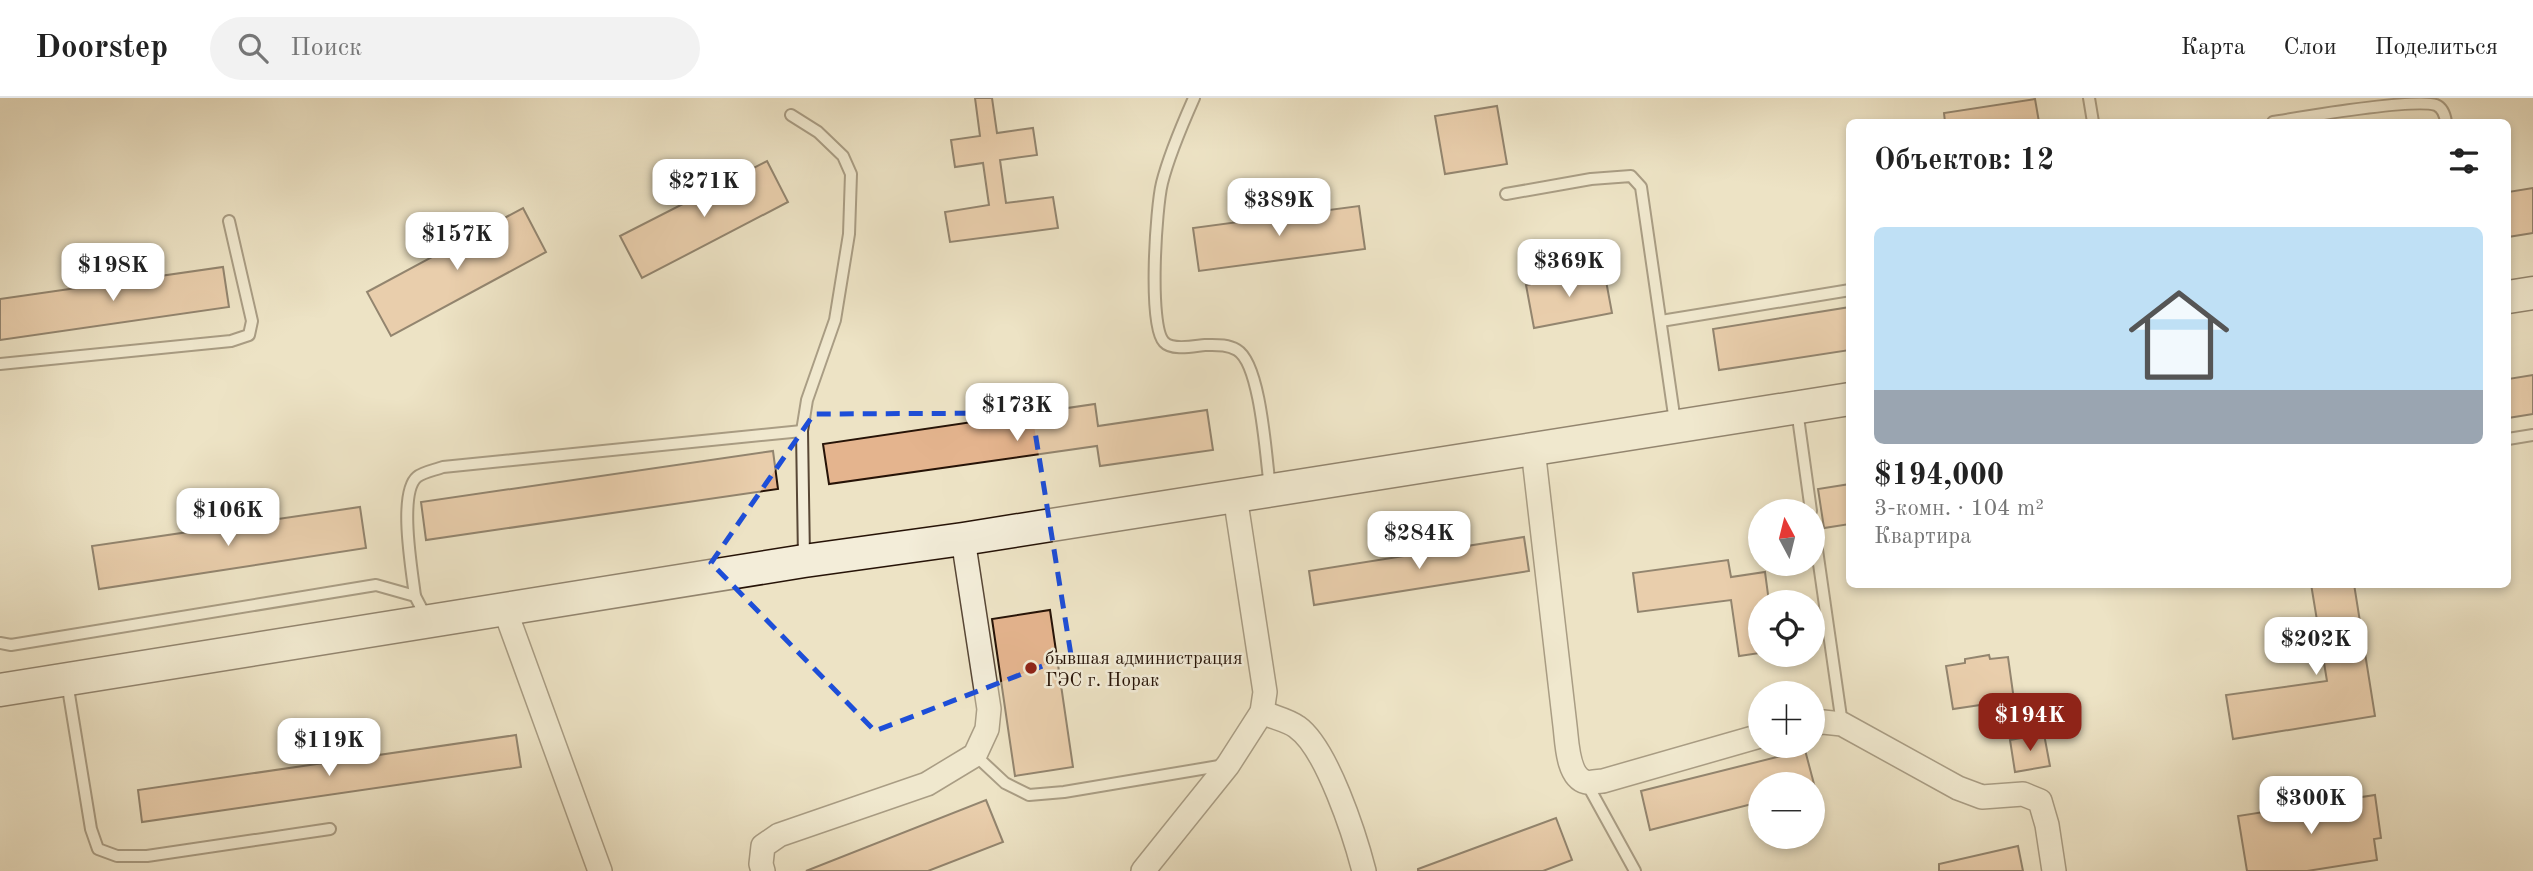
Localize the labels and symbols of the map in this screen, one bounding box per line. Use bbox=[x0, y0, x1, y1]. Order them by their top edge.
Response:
pin: $271K bbox=[655, 159, 753, 219]
pin: $389K bbox=[1230, 178, 1328, 238]
pin: $157K bbox=[408, 212, 506, 272]
pin: $369K bbox=[1520, 240, 1618, 299]
pin: $198K bbox=[64, 244, 162, 303]
pin: $173K bbox=[968, 384, 1066, 443]
pin: $106K bbox=[179, 489, 277, 548]
north arrow bbox=[1748, 499, 1825, 576]
pin: $284K bbox=[1370, 512, 1468, 571]
pin: $202K bbox=[2267, 618, 2365, 677]
place label: бывшая администрация ГЭС г. Норак bbox=[1045, 650, 1243, 691]
marker: бывшая администрация ГЭС г. Норак bbox=[1023, 660, 1039, 676]
pin: $194K bbox=[1981, 694, 2079, 753]
pin: $119K bbox=[280, 718, 378, 778]
pin: $300K bbox=[2262, 776, 2360, 836]

